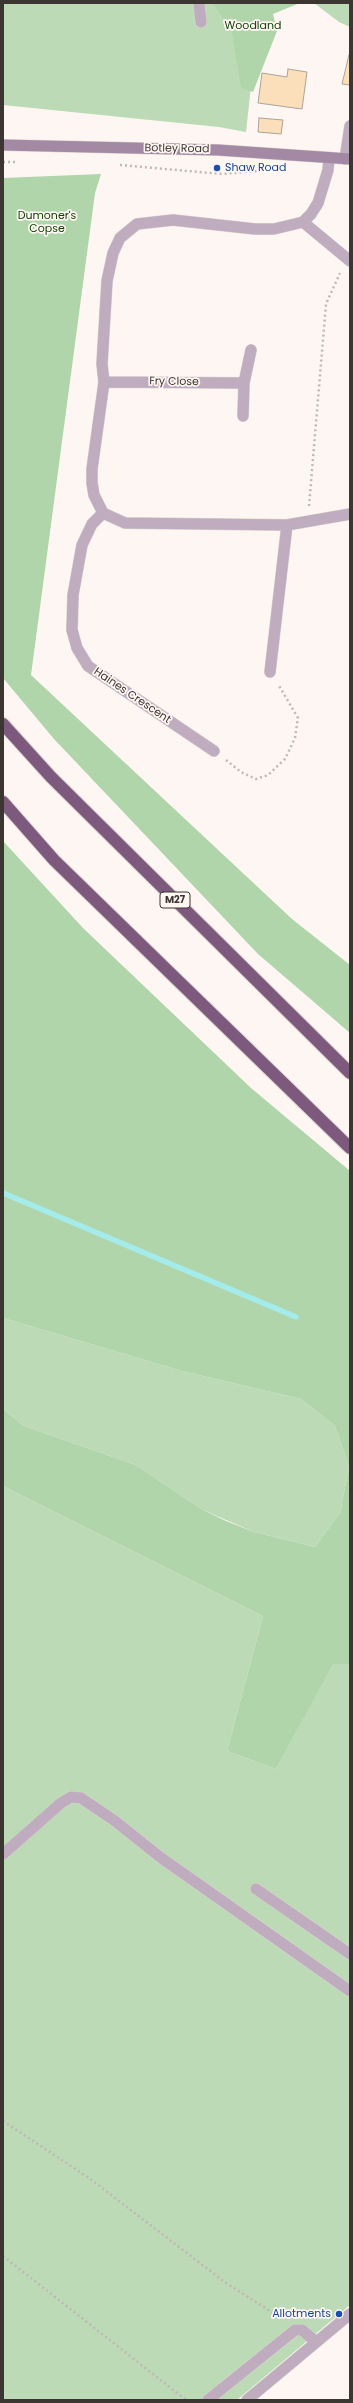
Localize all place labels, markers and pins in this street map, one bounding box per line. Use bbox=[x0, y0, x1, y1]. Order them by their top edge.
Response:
place label: Shaw Road bbox=[225, 161, 286, 175]
marker: Shaw Road bbox=[212, 163, 222, 173]
place label: Allotments bbox=[272, 2307, 331, 2321]
marker: Allotments bbox=[334, 2309, 344, 2319]

